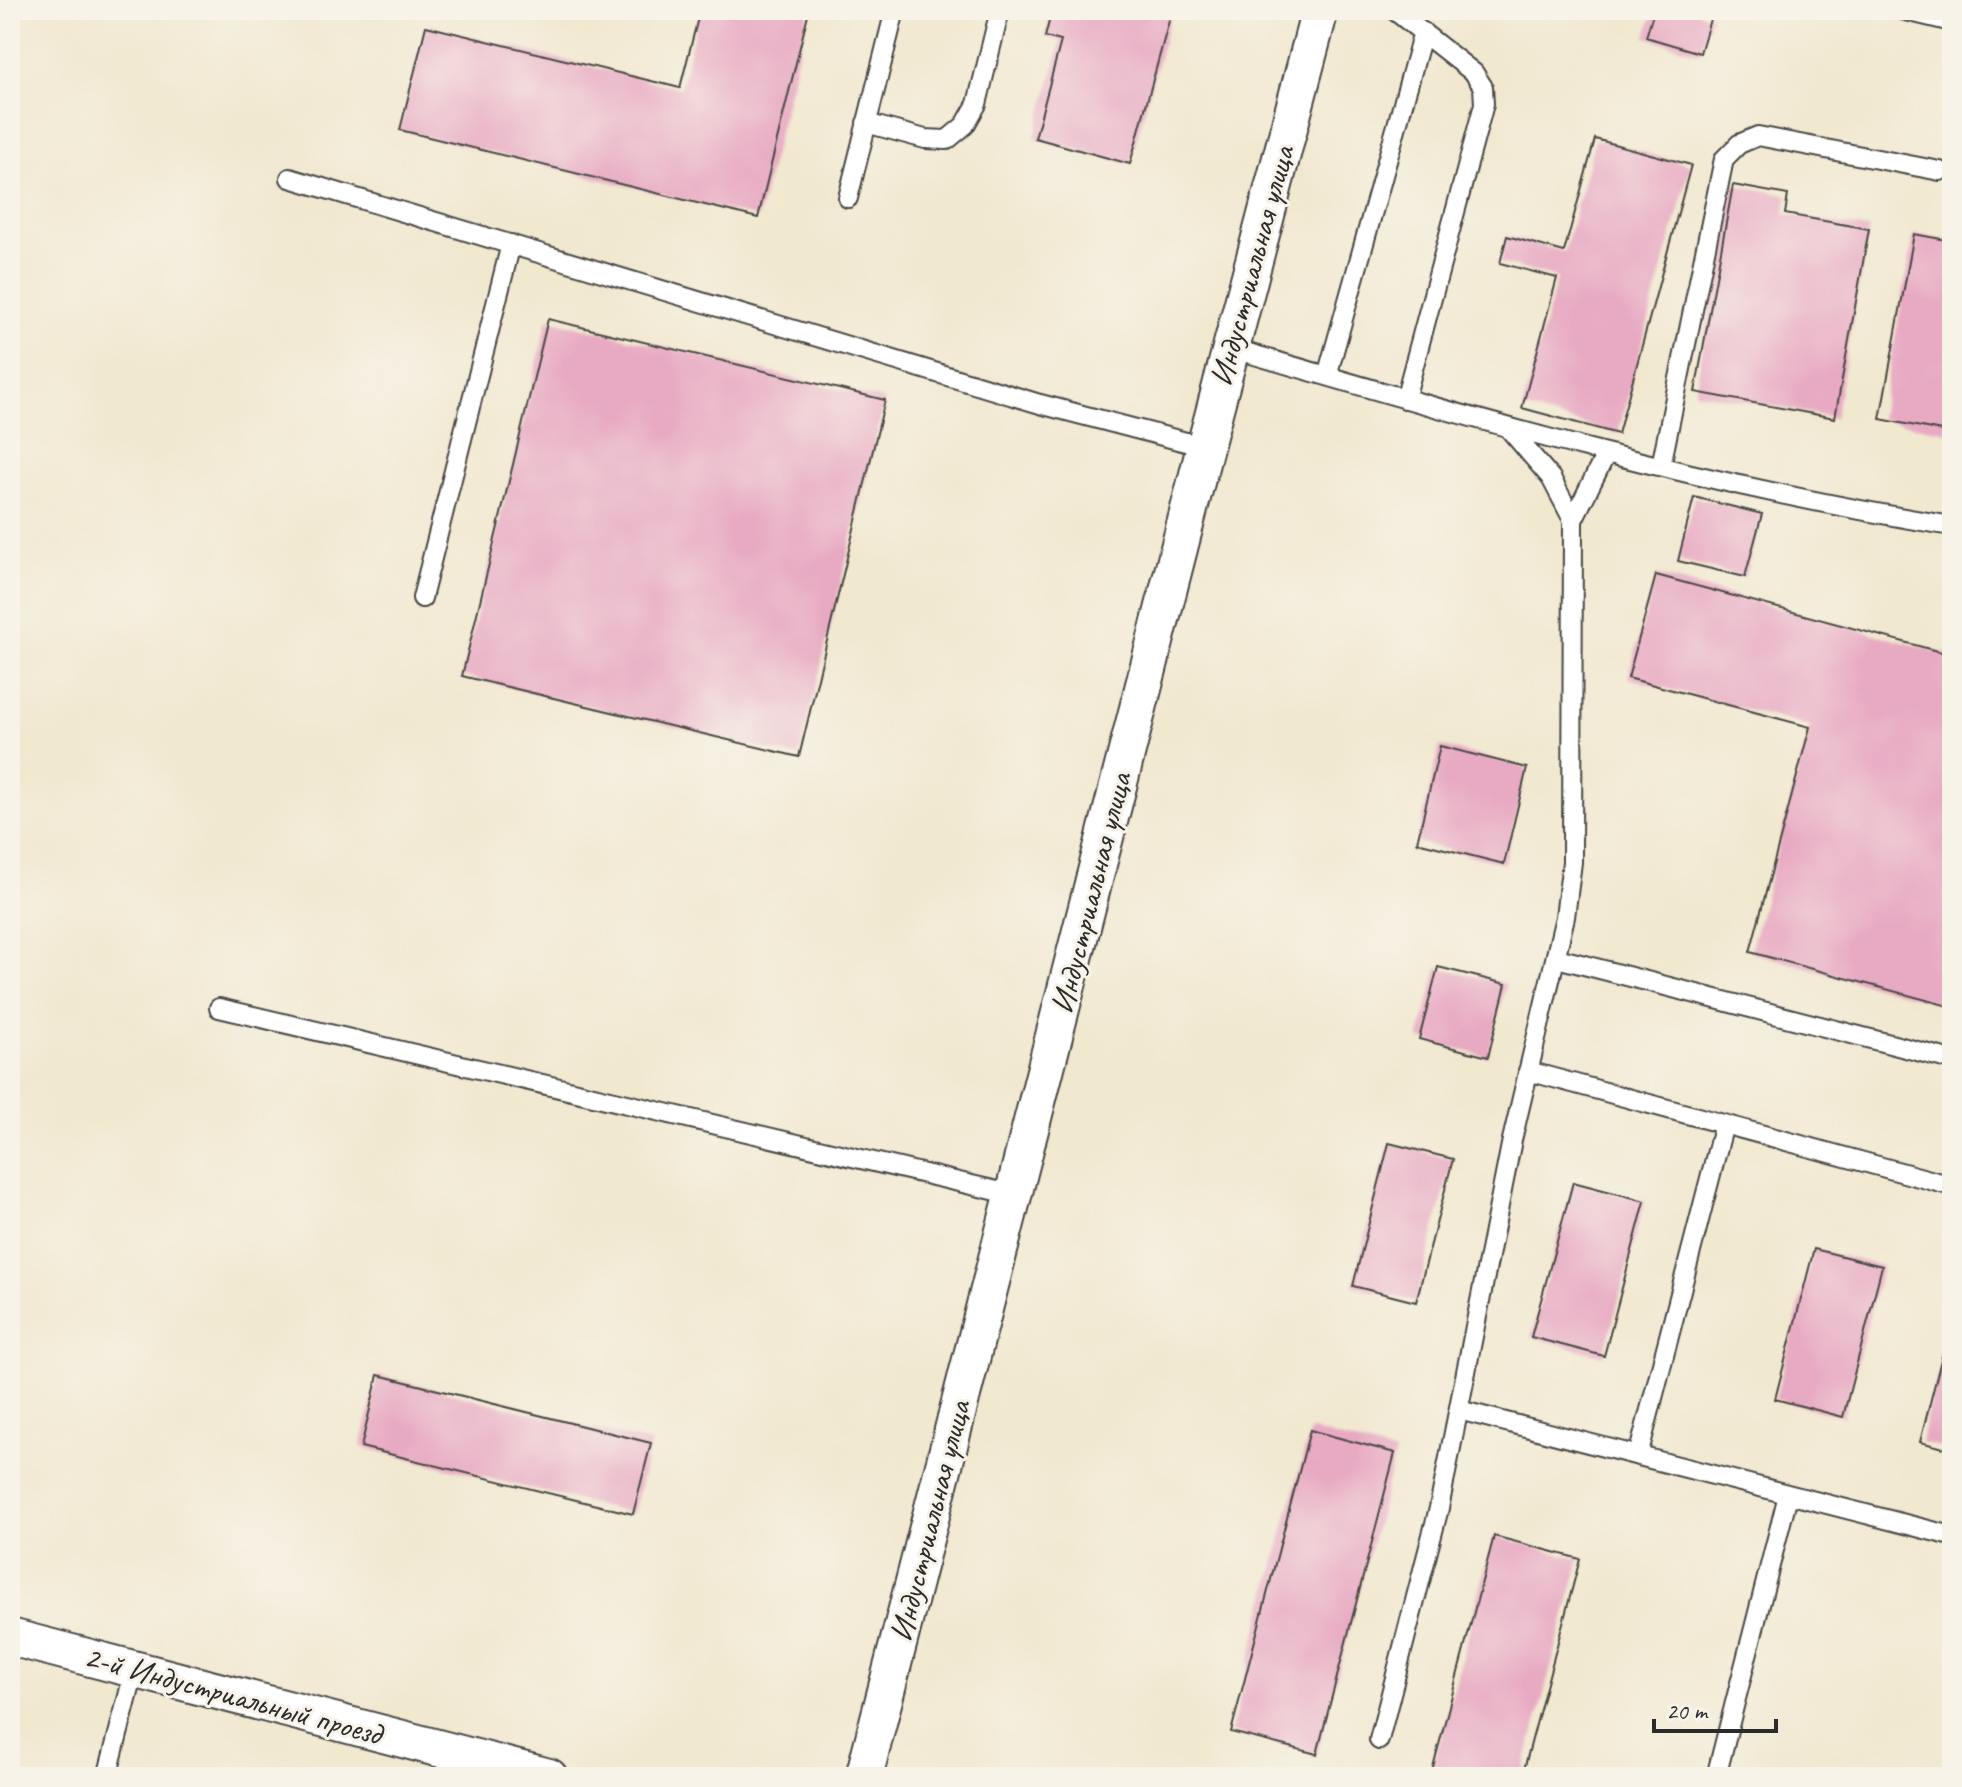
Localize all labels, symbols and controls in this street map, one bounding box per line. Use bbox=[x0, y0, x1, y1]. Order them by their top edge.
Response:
street label: Индустриальная улица bbox=[1200, 140, 1304, 390]
street label: Индустриальная улица bbox=[1041, 766, 1141, 1018]
street label: Индустриальная улица bbox=[880, 1394, 980, 1646]
street label: 2-й Индустриальный проезд bbox=[80, 1636, 389, 1755]
scale bar bbox=[1654, 1683, 1776, 1733]
text: 20 m bbox=[1666, 1696, 1709, 1726]

